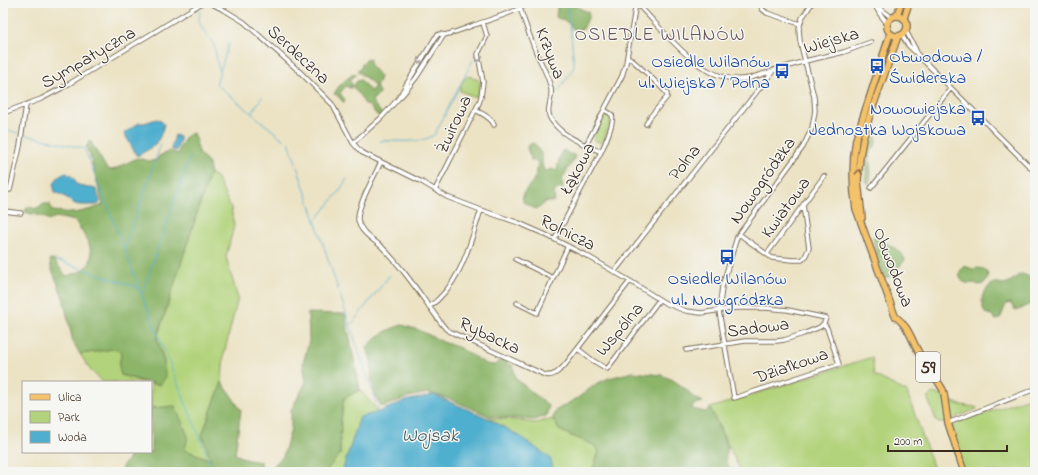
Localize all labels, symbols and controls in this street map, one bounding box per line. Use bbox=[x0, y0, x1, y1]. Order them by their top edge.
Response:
street label: Serdeczna bbox=[260, 20, 335, 91]
street label: Sympatyczna bbox=[37, 21, 141, 96]
district label: OSIEDLE WILANÓW bbox=[575, 22, 745, 49]
street label: Wiejska bbox=[801, 22, 862, 62]
street label: Krzywa bbox=[527, 24, 571, 83]
place label: Obwodowa / Świderska bbox=[889, 45, 983, 92]
place label: Osiedle Wilanów ul. Wiejska / Polna bbox=[638, 50, 770, 97]
one-way arrow bbox=[475, 55, 484, 62]
one-way arrow bbox=[418, 57, 425, 64]
bus stop icon: Obwodowa / Świderska bbox=[868, 57, 886, 75]
bus stop icon: Osiedle Wilanów ul. Wiejska / Polna bbox=[773, 62, 791, 80]
street label: Żwirowa bbox=[430, 91, 480, 158]
place label: Nowowiejska Jednostka Wojskowa bbox=[809, 97, 966, 144]
bus stop icon: Nowowiejska Jednostka Wojskowa bbox=[969, 109, 987, 127]
street label: Nowogródzka bbox=[724, 132, 804, 230]
street label: Łąkowa bbox=[554, 138, 603, 200]
street label: Polna bbox=[663, 140, 708, 187]
one-way arrow bbox=[854, 169, 863, 175]
street label: Kwiatowa bbox=[755, 172, 818, 244]
street label: Rolnicza bbox=[535, 209, 599, 259]
street label: Obwodowa bbox=[865, 224, 919, 311]
bus stop icon: Osiedle Wilanów ul. Nowgródzka bbox=[718, 248, 736, 266]
place label: Osiedle Wilanów ul. Nowgródzka bbox=[668, 267, 787, 315]
street label: Wspólna bbox=[590, 298, 651, 363]
street label: Rybacka bbox=[454, 311, 524, 362]
street label: Sadowa bbox=[726, 312, 791, 346]
street label: Działkowa bbox=[750, 342, 832, 392]
road number: 59 bbox=[916, 352, 940, 382]
legend bbox=[22, 381, 152, 453]
text: Ulica bbox=[58, 389, 82, 407]
text: Park bbox=[58, 409, 80, 427]
water label: Wojsak bbox=[402, 423, 459, 450]
scale bar bbox=[888, 427, 1007, 453]
text: Woda bbox=[58, 429, 87, 447]
text: 200 m bbox=[894, 433, 923, 451]

